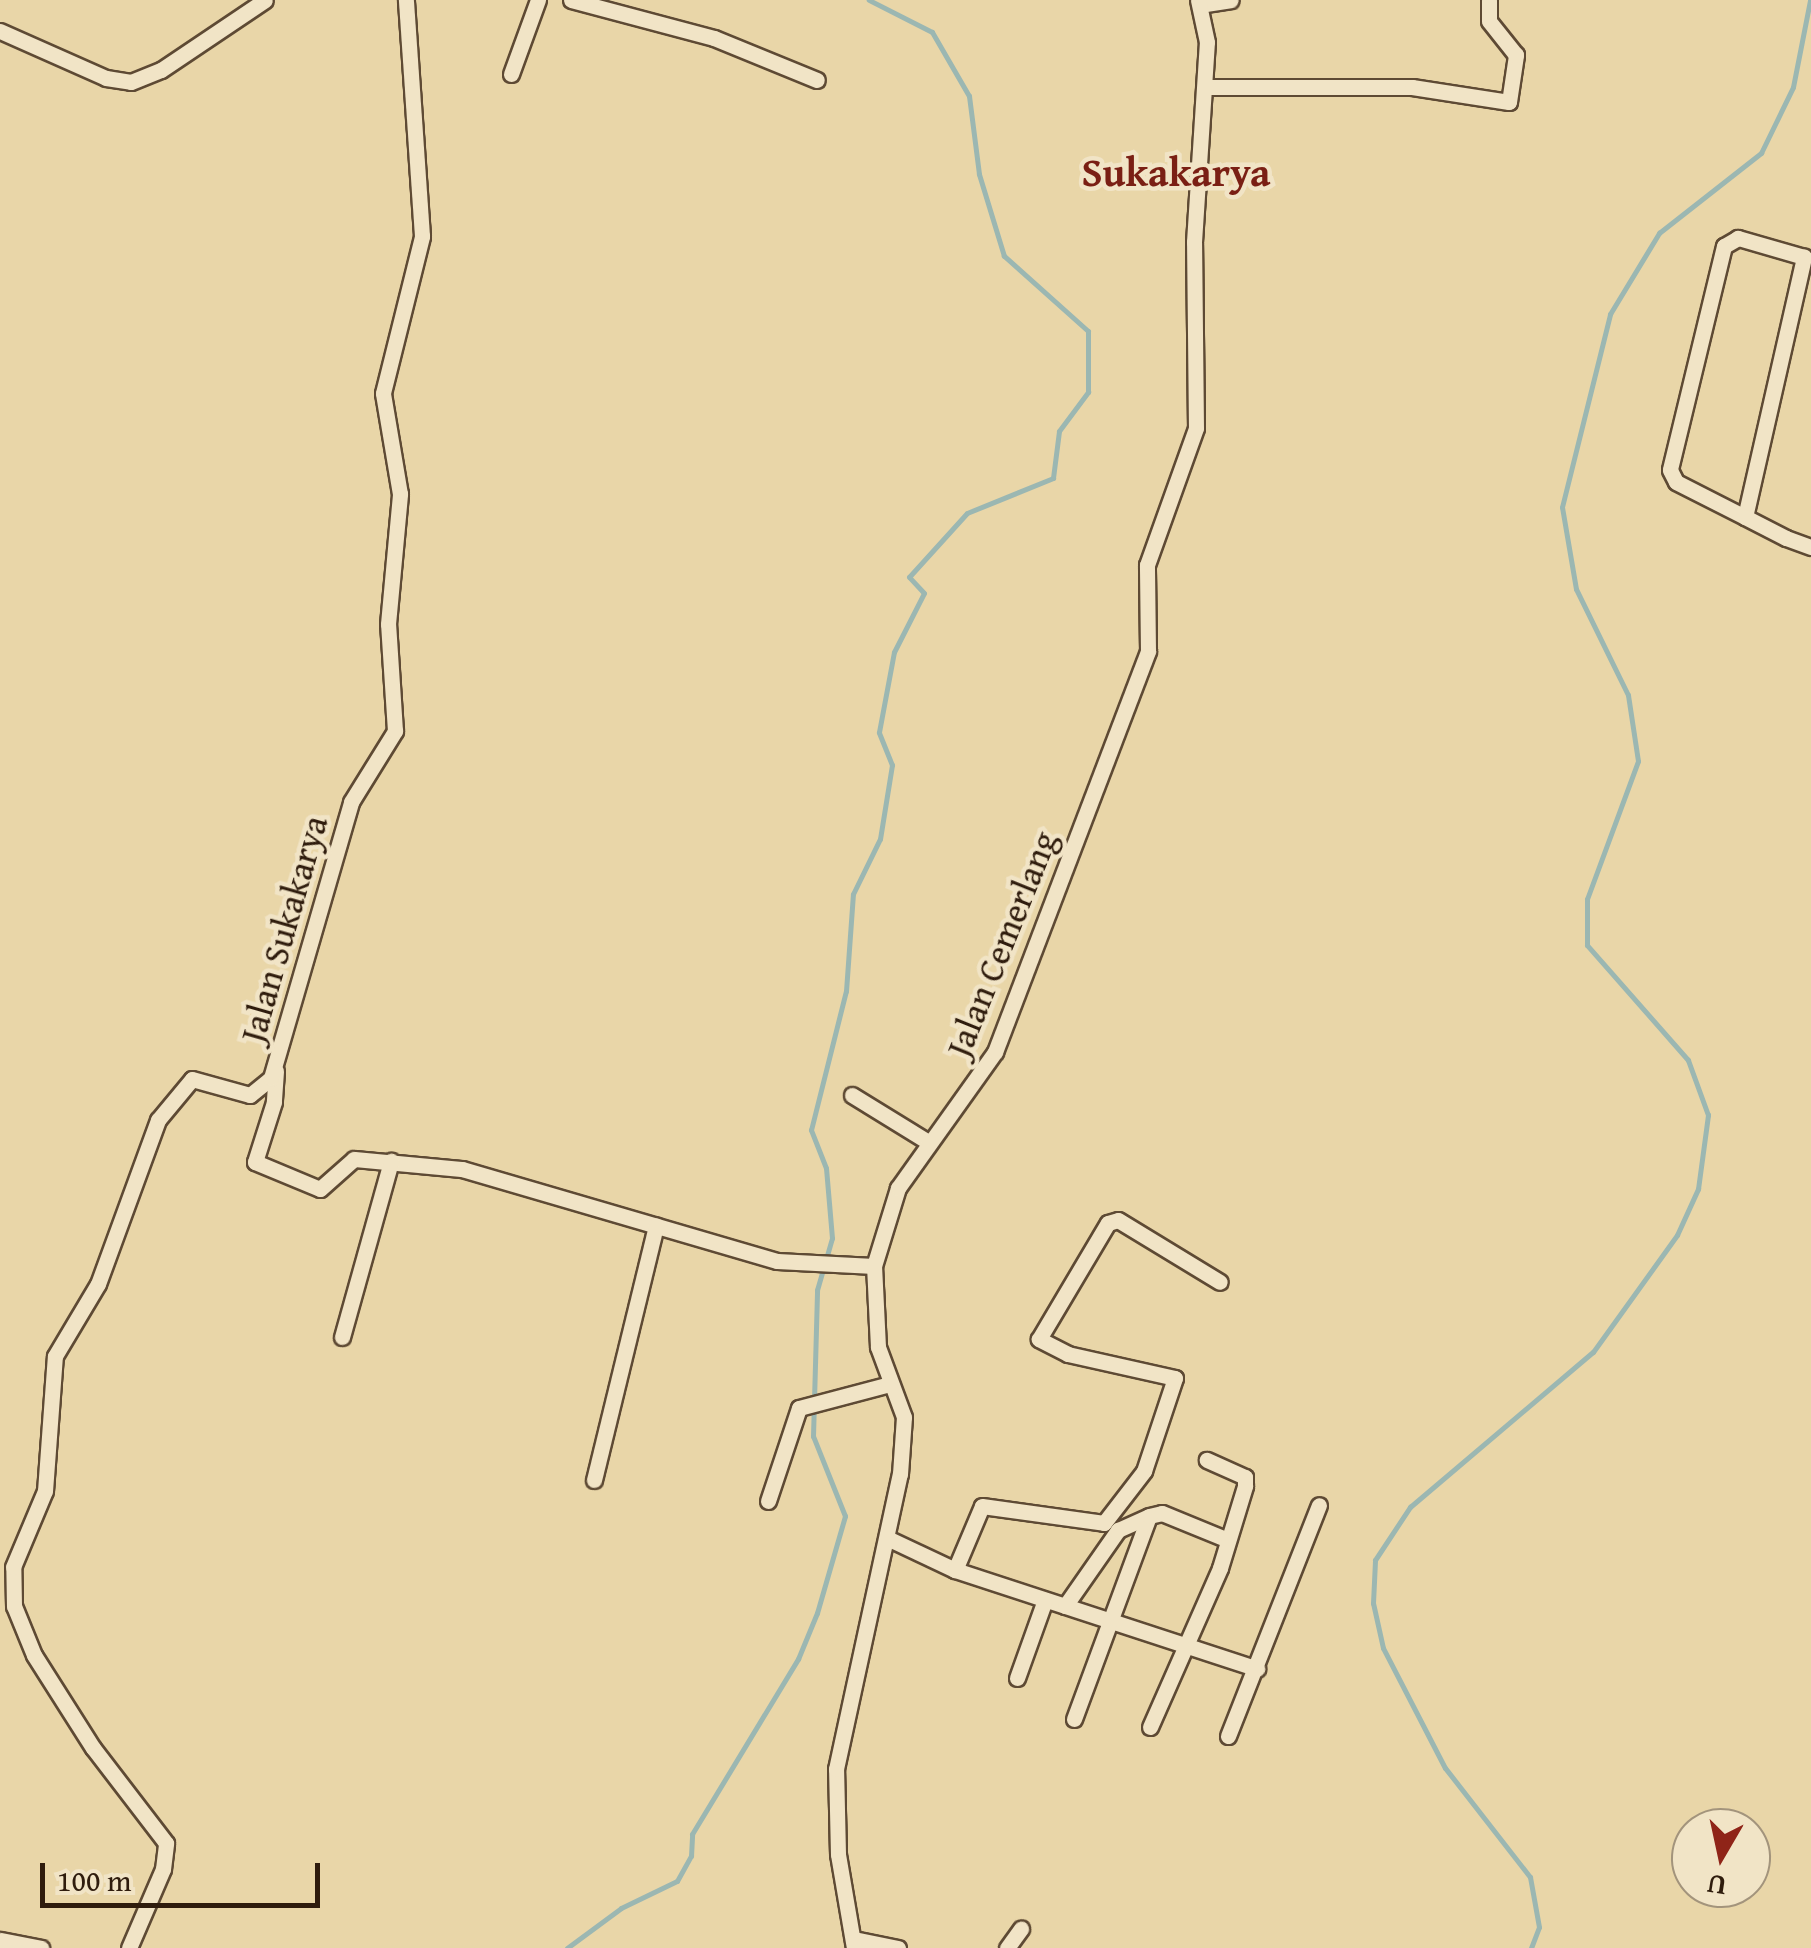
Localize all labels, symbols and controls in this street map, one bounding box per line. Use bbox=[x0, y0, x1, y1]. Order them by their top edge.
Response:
district label: Sukakarya bbox=[1081, 148, 1271, 196]
street label: Jalan Sukakarya bbox=[232, 811, 336, 1047]
street label: Jalan Cemerlang bbox=[938, 825, 1066, 1063]
north arrow bbox=[1671, 1808, 1771, 1908]
scale bar bbox=[45, 1843, 325, 1905]
text: 100 m bbox=[57, 1858, 131, 1902]
text: U bbox=[1704, 1864, 1729, 1908]

